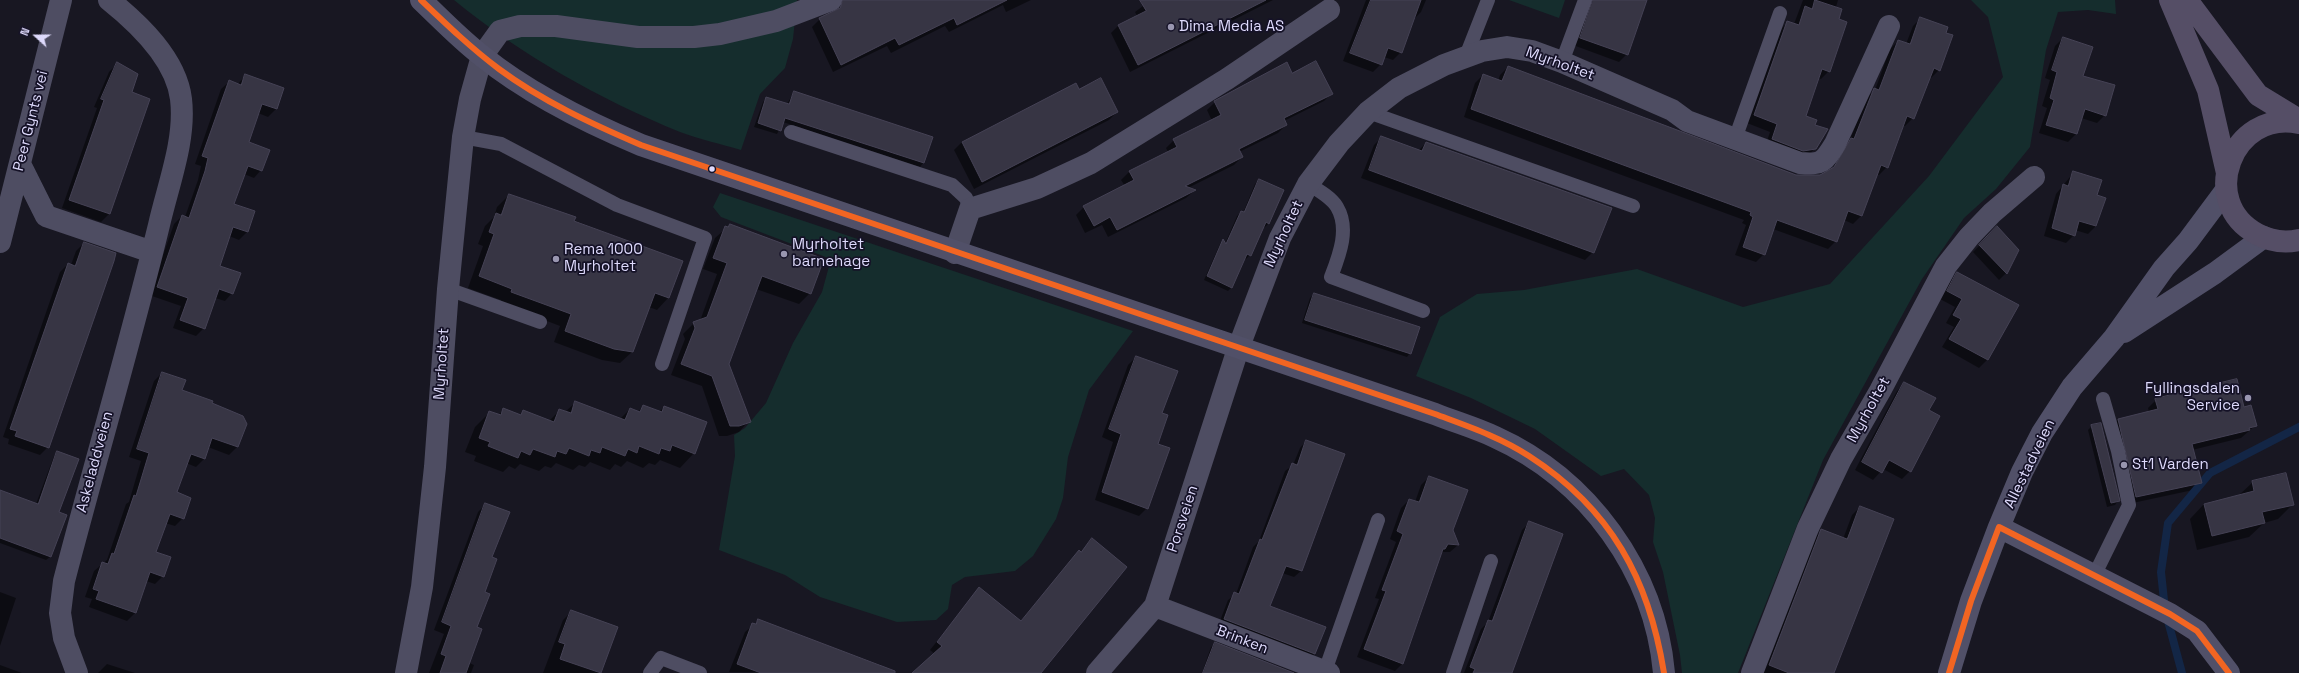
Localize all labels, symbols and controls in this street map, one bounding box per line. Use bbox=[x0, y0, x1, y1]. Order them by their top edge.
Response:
north arrow bbox=[16, 16, 56, 56]
place label: Dima Media AS bbox=[1179, 18, 1284, 36]
marker: Dima Media AS bbox=[1166, 22, 1176, 32]
text: N bbox=[17, 26, 33, 38]
street label: Myrholtet bbox=[1523, 43, 1597, 85]
street label: Peer Gynts vei bbox=[10, 69, 52, 173]
unlabelled marker bbox=[707, 164, 717, 174]
street label: Myrholtet bbox=[1261, 198, 1307, 270]
place label: Myrholtet barnehage bbox=[792, 236, 870, 271]
place label: Rema 1000 Myrholtet bbox=[564, 241, 643, 276]
marker: Myrholtet barnehage bbox=[779, 249, 789, 259]
marker: Rema 1000 Myrholtet bbox=[551, 254, 561, 264]
street label: Myrholtet bbox=[431, 327, 453, 401]
street label: Myrholtet bbox=[1844, 374, 1894, 446]
place label: Fyllingsdalen Service bbox=[2145, 380, 2240, 415]
marker: Fyllingsdalen Service bbox=[2243, 393, 2253, 403]
street label: Askeladdveien bbox=[73, 410, 117, 514]
street label: Allestadveien bbox=[2001, 417, 2059, 511]
place label: St1 Varden bbox=[2132, 456, 2209, 474]
marker: St1 Varden bbox=[2119, 460, 2129, 470]
street label: Porsveien bbox=[1164, 483, 1202, 555]
street label: Brinken bbox=[1213, 622, 1271, 658]

